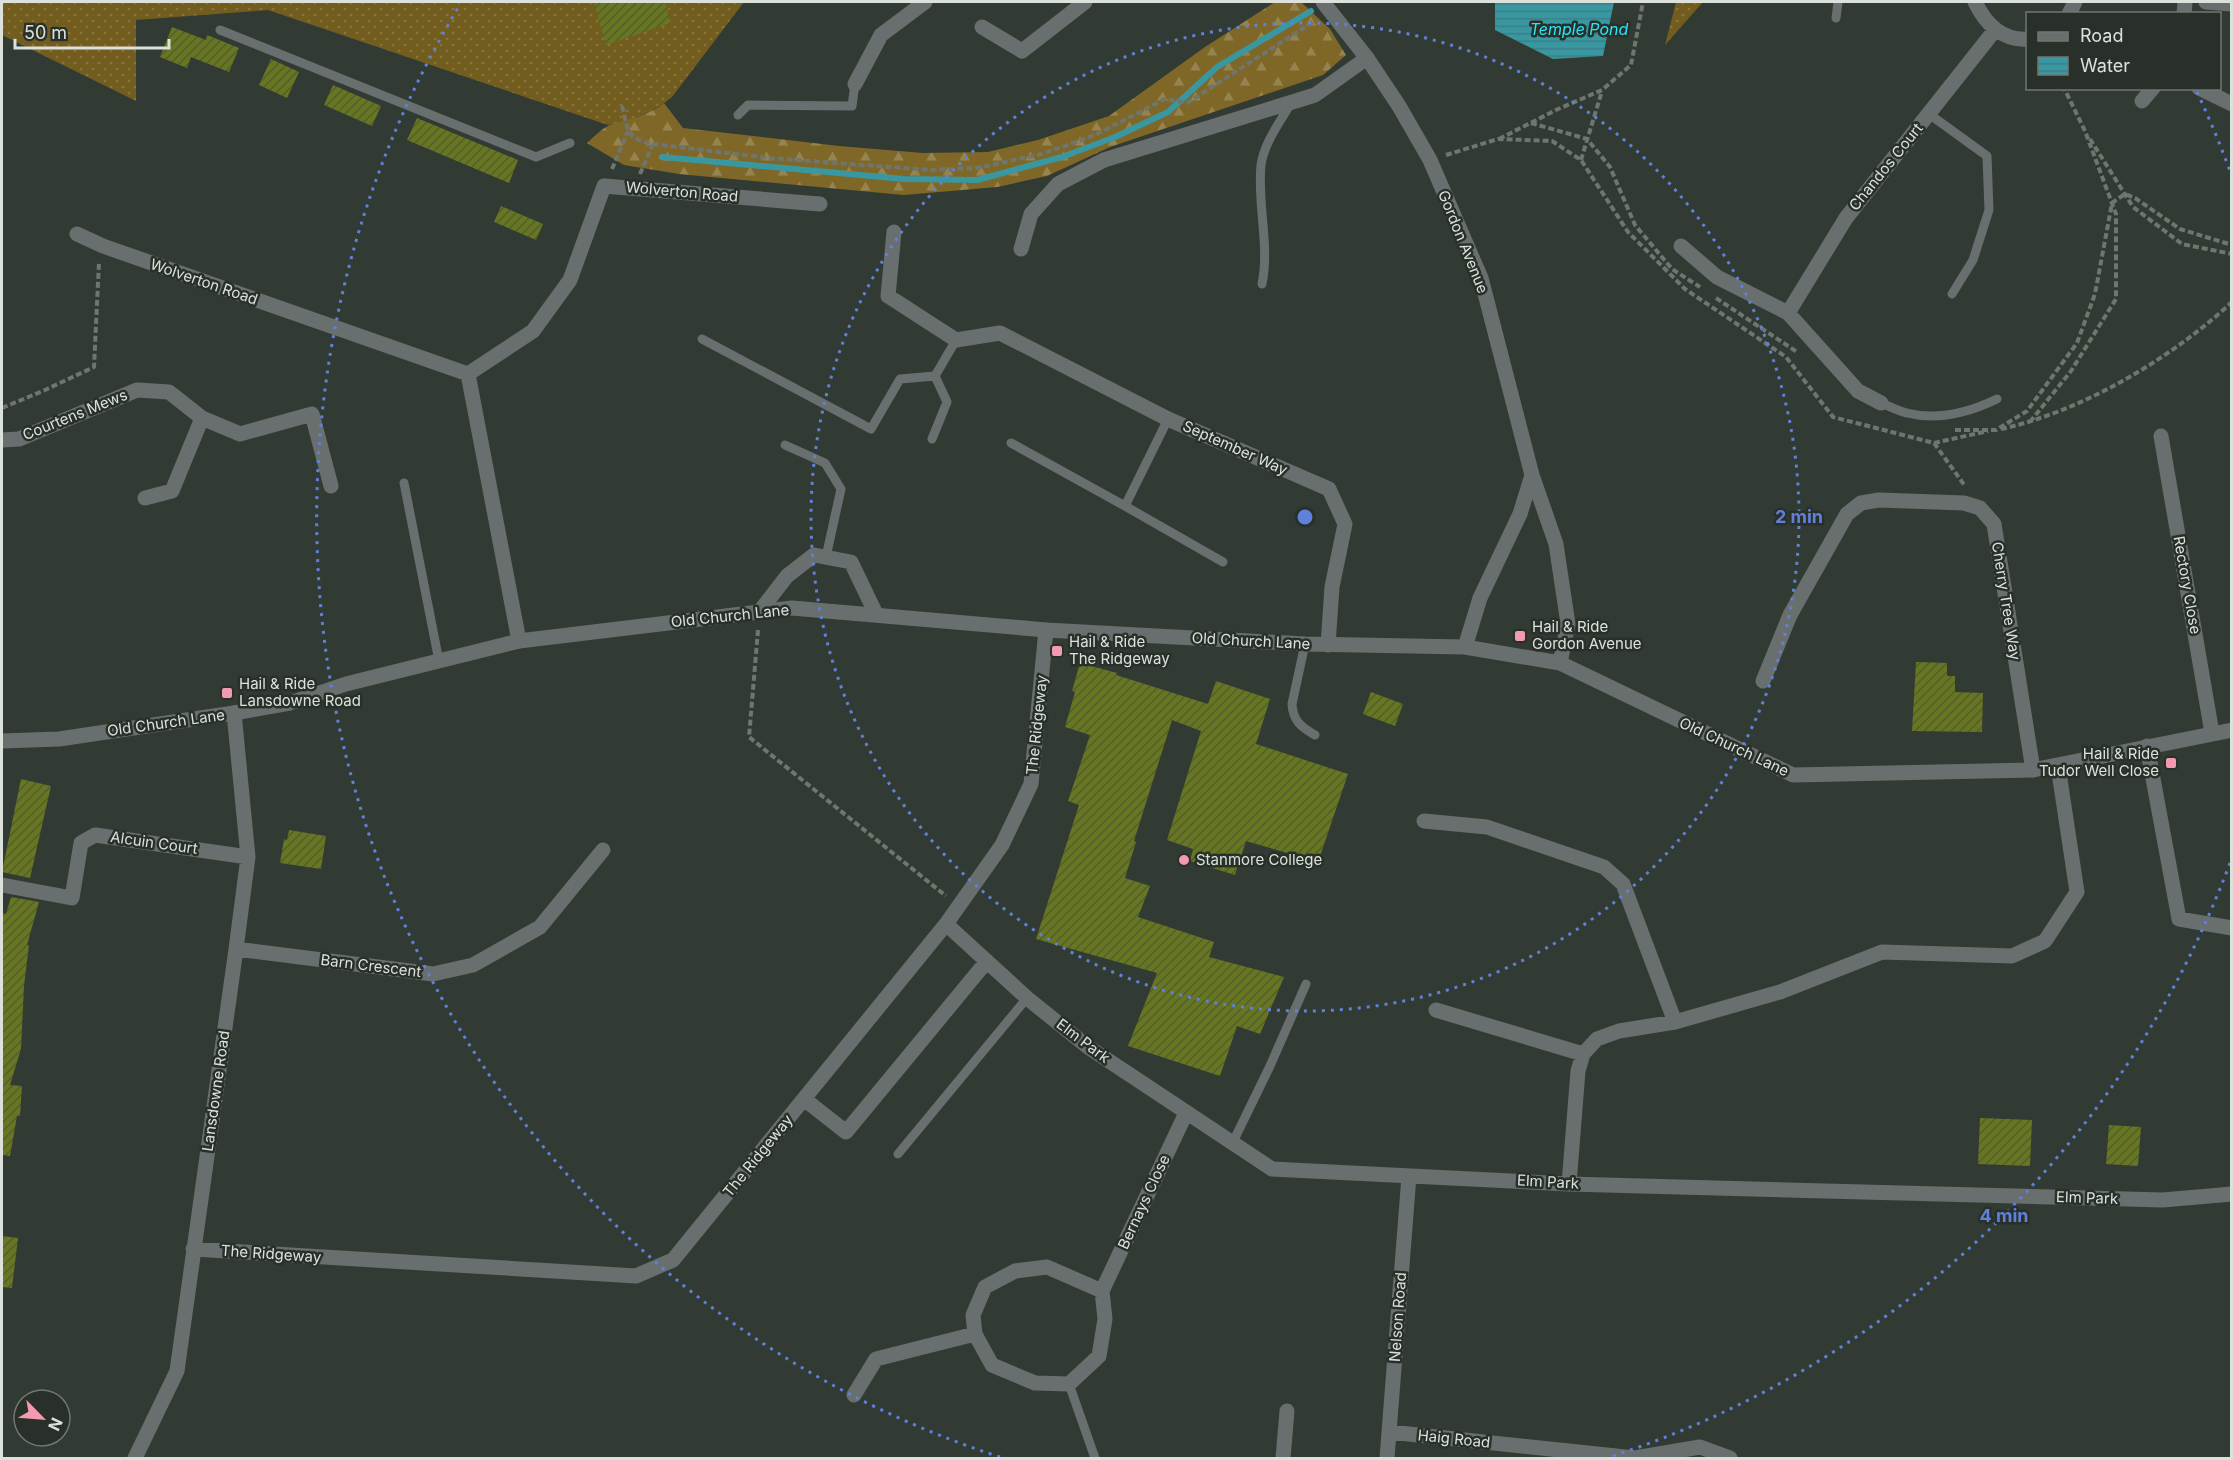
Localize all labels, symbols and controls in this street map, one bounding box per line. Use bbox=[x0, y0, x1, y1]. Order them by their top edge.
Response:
scale bar bbox=[15, 12, 170, 50]
legend bbox=[2026, 12, 2221, 90]
water label: Temple Pond bbox=[1530, 19, 1629, 39]
text: 50 m bbox=[24, 22, 67, 43]
text: Road bbox=[2080, 25, 2123, 46]
text: Water bbox=[2080, 55, 2130, 76]
street label: Chandos Court bbox=[1845, 119, 1927, 214]
street label: Wolverton Road bbox=[625, 177, 739, 206]
street label: Gordon Avenue bbox=[1434, 187, 1493, 296]
street label: Wolverton Road bbox=[148, 254, 260, 309]
street label: Courtens Mews bbox=[20, 385, 130, 444]
street label: September Way bbox=[1180, 416, 1291, 479]
text: 2 min bbox=[1775, 506, 1823, 527]
centre of rings bbox=[1295, 507, 1315, 527]
street label: Rectory Close bbox=[2170, 534, 2205, 635]
street label: Cherry Tree Way bbox=[1988, 540, 2025, 662]
street label: Old Church Lane bbox=[670, 600, 790, 631]
place label: Hail & Ride Gordon Avenue bbox=[1532, 617, 1642, 653]
street label: Old Church Lane bbox=[1191, 628, 1311, 653]
marker: Hail & Ride Gordon Avenue bbox=[1513, 629, 1527, 643]
place label: Hail & Ride The Ridgeway bbox=[1069, 632, 1170, 668]
marker: Hail & Ride The Ridgeway bbox=[1050, 644, 1064, 658]
street label: The Ridgeway bbox=[1022, 673, 1051, 776]
place label: Hail & Ride Lansdowne Road bbox=[239, 674, 361, 710]
marker: Hail & Ride Lansdowne Road bbox=[220, 686, 234, 700]
street label: Old Church Lane bbox=[106, 705, 226, 740]
street label: Old Church Lane bbox=[1676, 713, 1792, 780]
place label: Hail & Ride Tudor Well Close bbox=[2039, 744, 2159, 780]
marker: Hail & Ride Tudor Well Close bbox=[2164, 756, 2178, 770]
street label: Alcuin Court bbox=[109, 827, 199, 858]
place label: Stanmore College bbox=[1196, 850, 1322, 869]
marker: Stanmore College bbox=[1177, 853, 1191, 867]
street label: Barn Crescent bbox=[320, 950, 423, 981]
street label: Elm Park bbox=[1053, 1014, 1114, 1067]
street label: Lansdowne Road bbox=[198, 1029, 233, 1153]
street label: The Ridgeway bbox=[719, 1110, 797, 1201]
street label: Bernays Close bbox=[1113, 1151, 1174, 1252]
street label: Elm Park bbox=[1517, 1170, 1580, 1193]
street label: Elm Park bbox=[2056, 1187, 2119, 1208]
text: 4 min bbox=[1980, 1205, 2028, 1226]
street label: The Ridgeway bbox=[220, 1241, 322, 1267]
street label: Nelson Road bbox=[1385, 1271, 1410, 1362]
north arrow bbox=[12, 1388, 72, 1448]
text: N bbox=[44, 1415, 67, 1434]
street label: Haig Road bbox=[1417, 1425, 1491, 1452]

